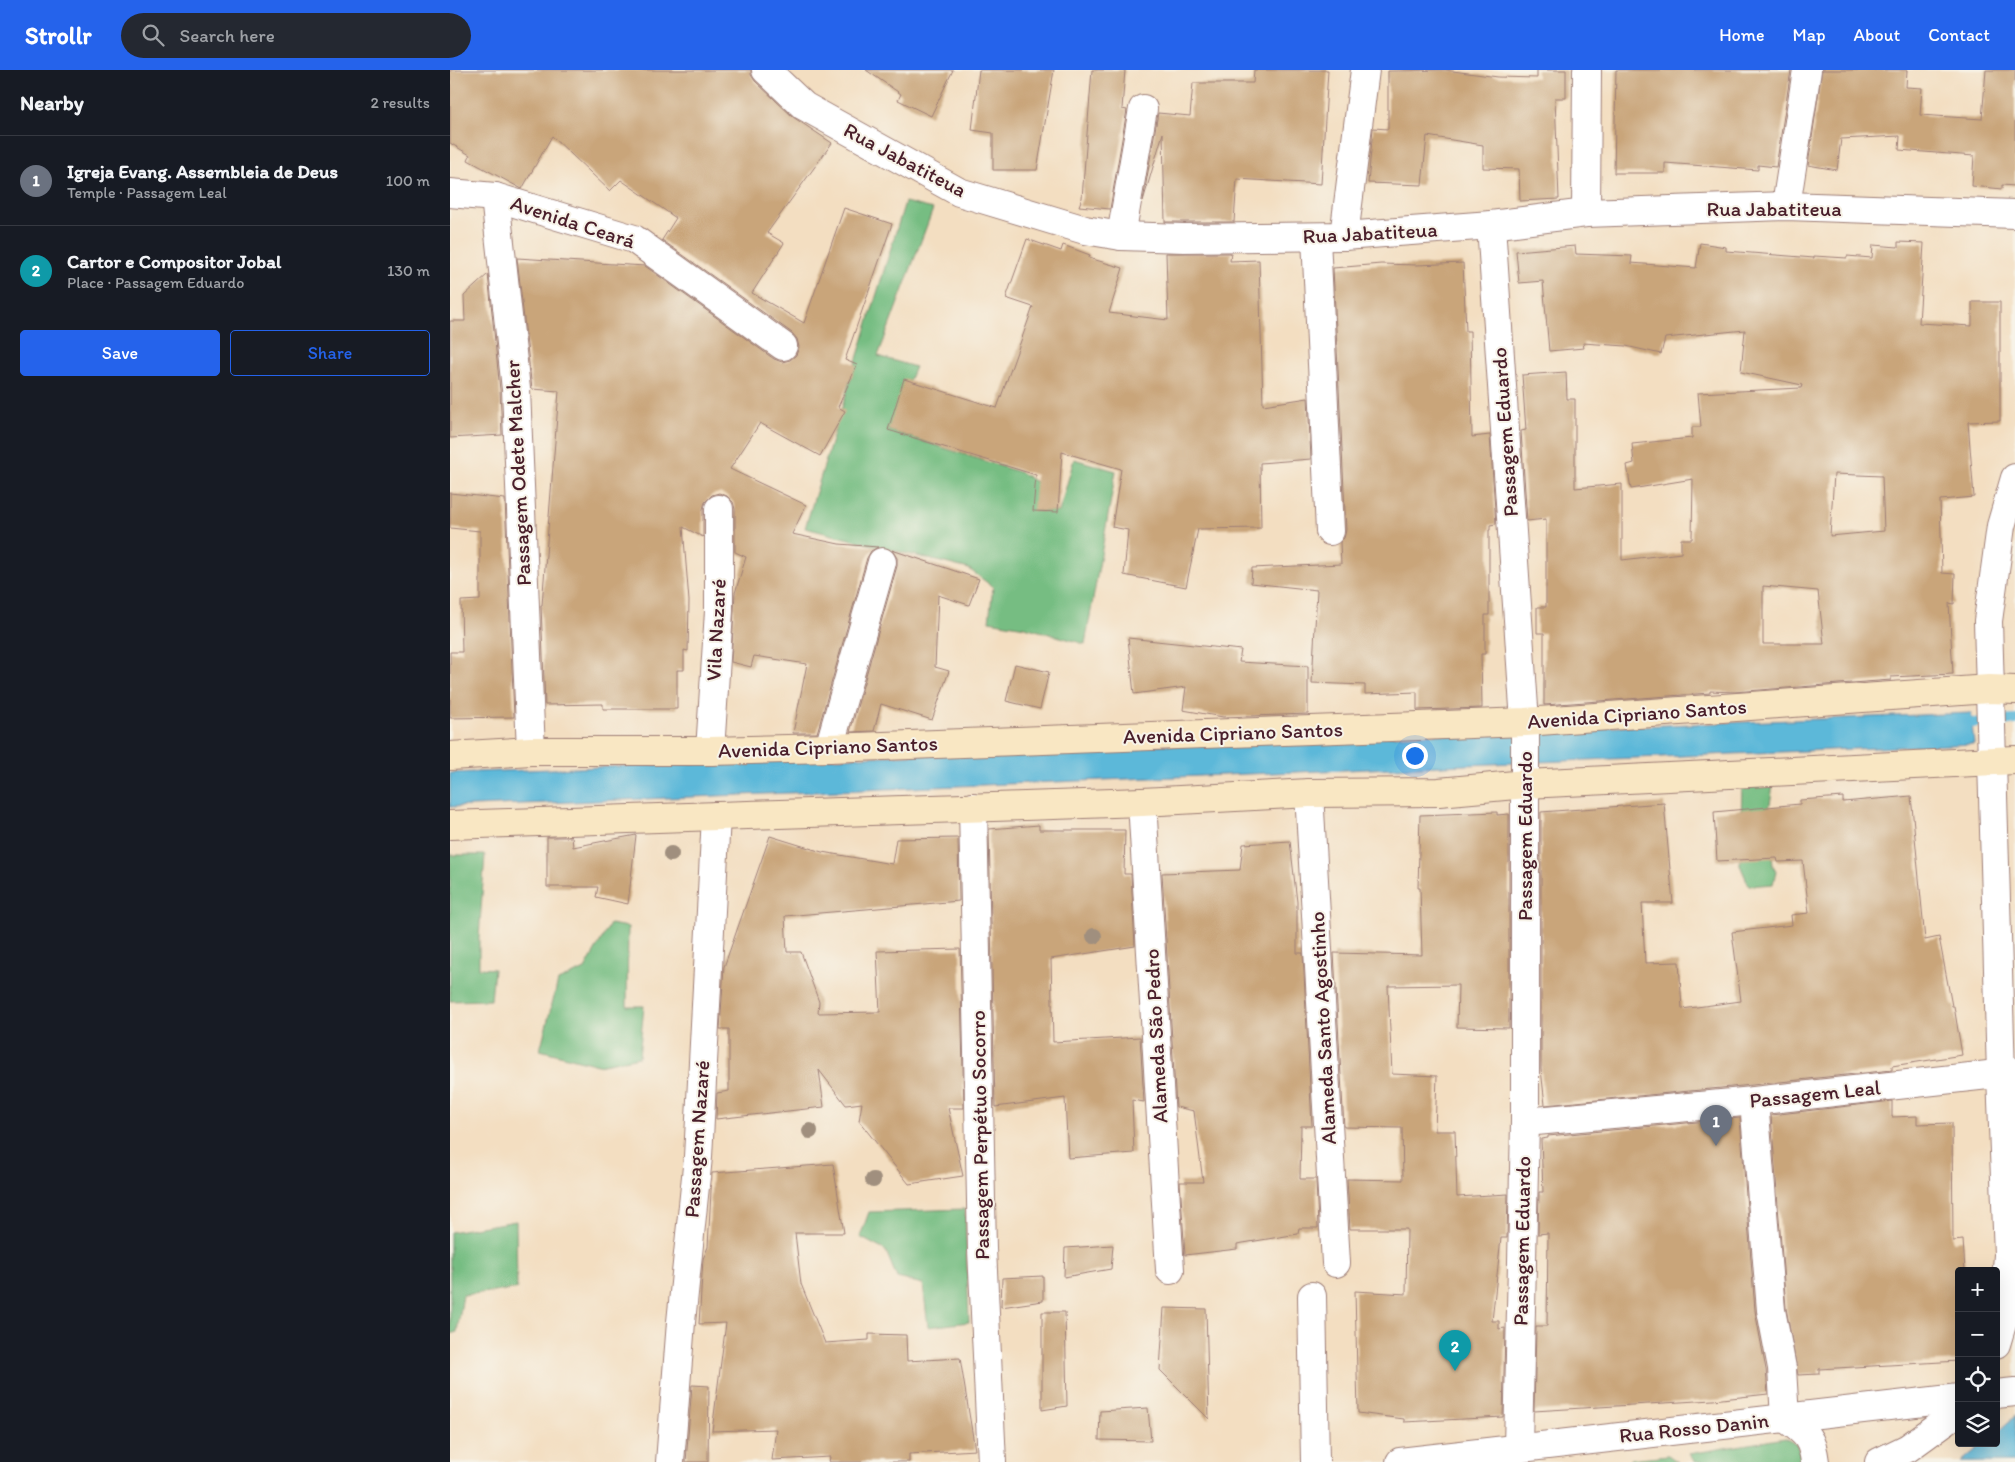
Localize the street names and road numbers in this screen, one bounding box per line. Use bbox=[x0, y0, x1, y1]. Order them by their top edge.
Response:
street label: Rua Jabatiteua bbox=[840, 117, 971, 202]
street label: Avenida Ceará bbox=[508, 190, 639, 253]
street label: Rua Jabatiteua bbox=[1707, 196, 1842, 221]
street label: Rua Jabatiteua bbox=[1302, 216, 1438, 249]
street label: Passagem Eduardo bbox=[1486, 346, 1523, 518]
street label: Passagem Odete Malcher bbox=[499, 359, 536, 587]
street label: Vila Nazaré bbox=[700, 578, 731, 682]
street label: Avenida Cipriano Santos bbox=[1526, 693, 1748, 734]
street label: Avenida Cipriano Santos bbox=[1123, 716, 1343, 749]
street label: Avenida Cipriano Santos bbox=[718, 730, 938, 763]
street label: Passagem Eduardo bbox=[1512, 751, 1537, 921]
street label: Alameda Santo Agostinho bbox=[1304, 911, 1341, 1145]
street label: Alameda São Pedro bbox=[1138, 948, 1173, 1124]
street label: Passagem Perpétuo Socorro bbox=[965, 1010, 994, 1260]
street label: Passagem Nazaré bbox=[679, 1059, 714, 1219]
street label: Passagem Leal bbox=[1748, 1074, 1882, 1113]
street label: Passagem Eduardo bbox=[1508, 1156, 1535, 1326]
street label: Rua Rosso Danin bbox=[1618, 1407, 1770, 1448]

